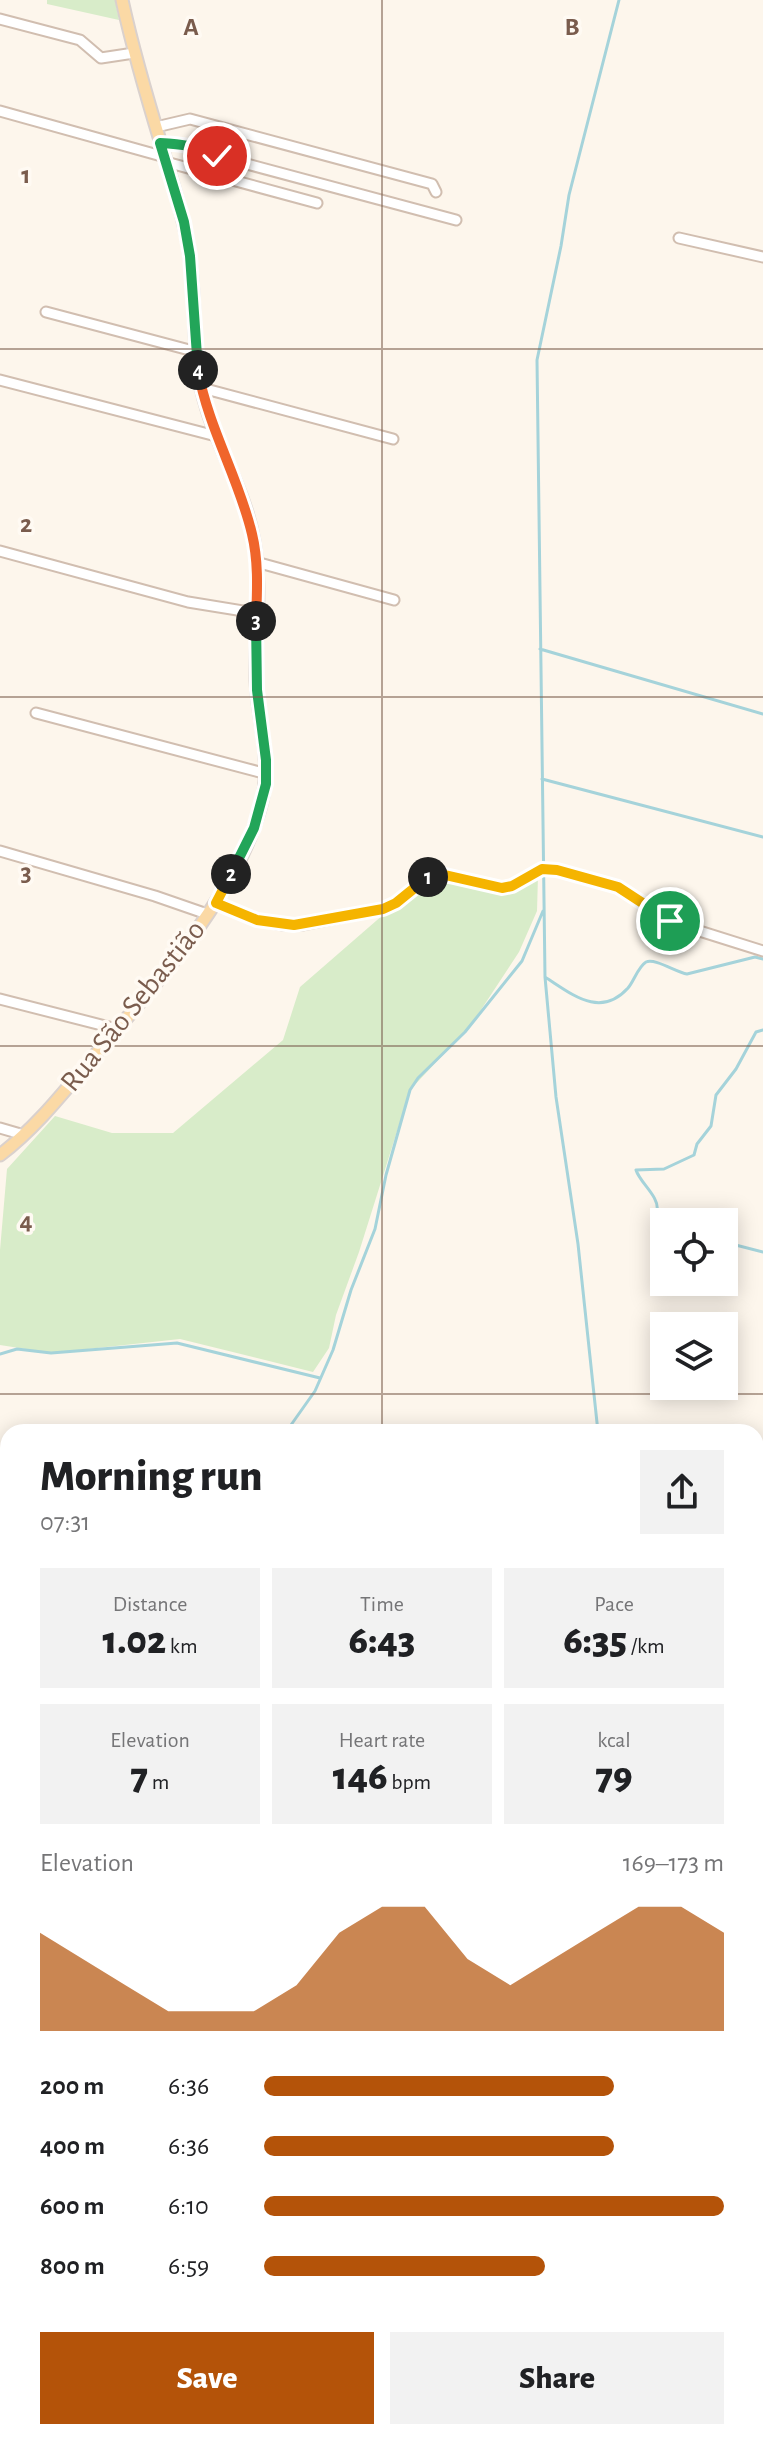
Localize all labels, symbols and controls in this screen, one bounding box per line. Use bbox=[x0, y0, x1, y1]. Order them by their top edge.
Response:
text: A bbox=[183, 14, 199, 40]
text: B bbox=[564, 14, 580, 40]
pin bbox=[183, 122, 251, 190]
icon: check bbox=[195, 134, 239, 178]
text: 1 bbox=[21, 162, 31, 188]
pin: 4 bbox=[178, 350, 218, 390]
text: 4 bbox=[192, 359, 204, 381]
text: 2 bbox=[20, 511, 32, 537]
pin: 3 bbox=[236, 601, 276, 641]
text: 3 bbox=[251, 610, 261, 632]
pin: 2 bbox=[211, 854, 251, 894]
pin: 1 bbox=[408, 857, 448, 897]
text: 3 bbox=[20, 860, 32, 886]
text: 2 bbox=[226, 863, 236, 885]
text: 1 bbox=[424, 866, 432, 888]
pin bbox=[636, 887, 704, 955]
icon: arrive bbox=[648, 899, 692, 943]
street label: Rua São Sebastião bbox=[55, 915, 211, 1097]
text: 4 bbox=[19, 1208, 33, 1234]
map controls bbox=[650, 1208, 738, 1400]
button: locate bbox=[650, 1208, 738, 1296]
button: layers bbox=[650, 1312, 738, 1400]
button: share bbox=[640, 1450, 724, 1534]
text: Morning run bbox=[40, 1455, 263, 1499]
text: 07:31 bbox=[40, 1509, 90, 1535]
text: Distance bbox=[113, 1593, 187, 1615]
text: Time bbox=[360, 1593, 404, 1615]
text: Pace bbox=[594, 1593, 634, 1615]
text: 1.02 bbox=[103, 1621, 166, 1661]
text: 6:43 bbox=[349, 1621, 415, 1661]
text: 6:35 bbox=[563, 1621, 627, 1661]
text: km bbox=[166, 1635, 198, 1657]
text: /km bbox=[627, 1635, 665, 1657]
text: Elevation bbox=[110, 1729, 190, 1751]
text: Heart rate bbox=[339, 1729, 425, 1751]
text: kcal bbox=[597, 1729, 631, 1751]
text: 7 bbox=[131, 1757, 148, 1797]
text: 146 bbox=[333, 1757, 388, 1797]
text: 79 bbox=[595, 1757, 633, 1797]
text: m bbox=[148, 1771, 169, 1793]
text: bpm bbox=[388, 1771, 431, 1793]
text: Elevation bbox=[40, 1850, 134, 1876]
text: 169–173 m bbox=[623, 1850, 724, 1876]
text: 200 m bbox=[40, 2073, 104, 2099]
text: 6:36 bbox=[168, 2073, 209, 2099]
text: 400 m bbox=[40, 2133, 105, 2159]
text: 6:36 bbox=[168, 2133, 209, 2159]
text: 600 m bbox=[40, 2193, 105, 2219]
text: 6:10 bbox=[168, 2193, 209, 2219]
text: 800 m bbox=[40, 2253, 105, 2279]
text: 6:59 bbox=[168, 2253, 209, 2279]
button: Save bbox=[40, 2332, 374, 2424]
button: Share bbox=[390, 2332, 724, 2424]

